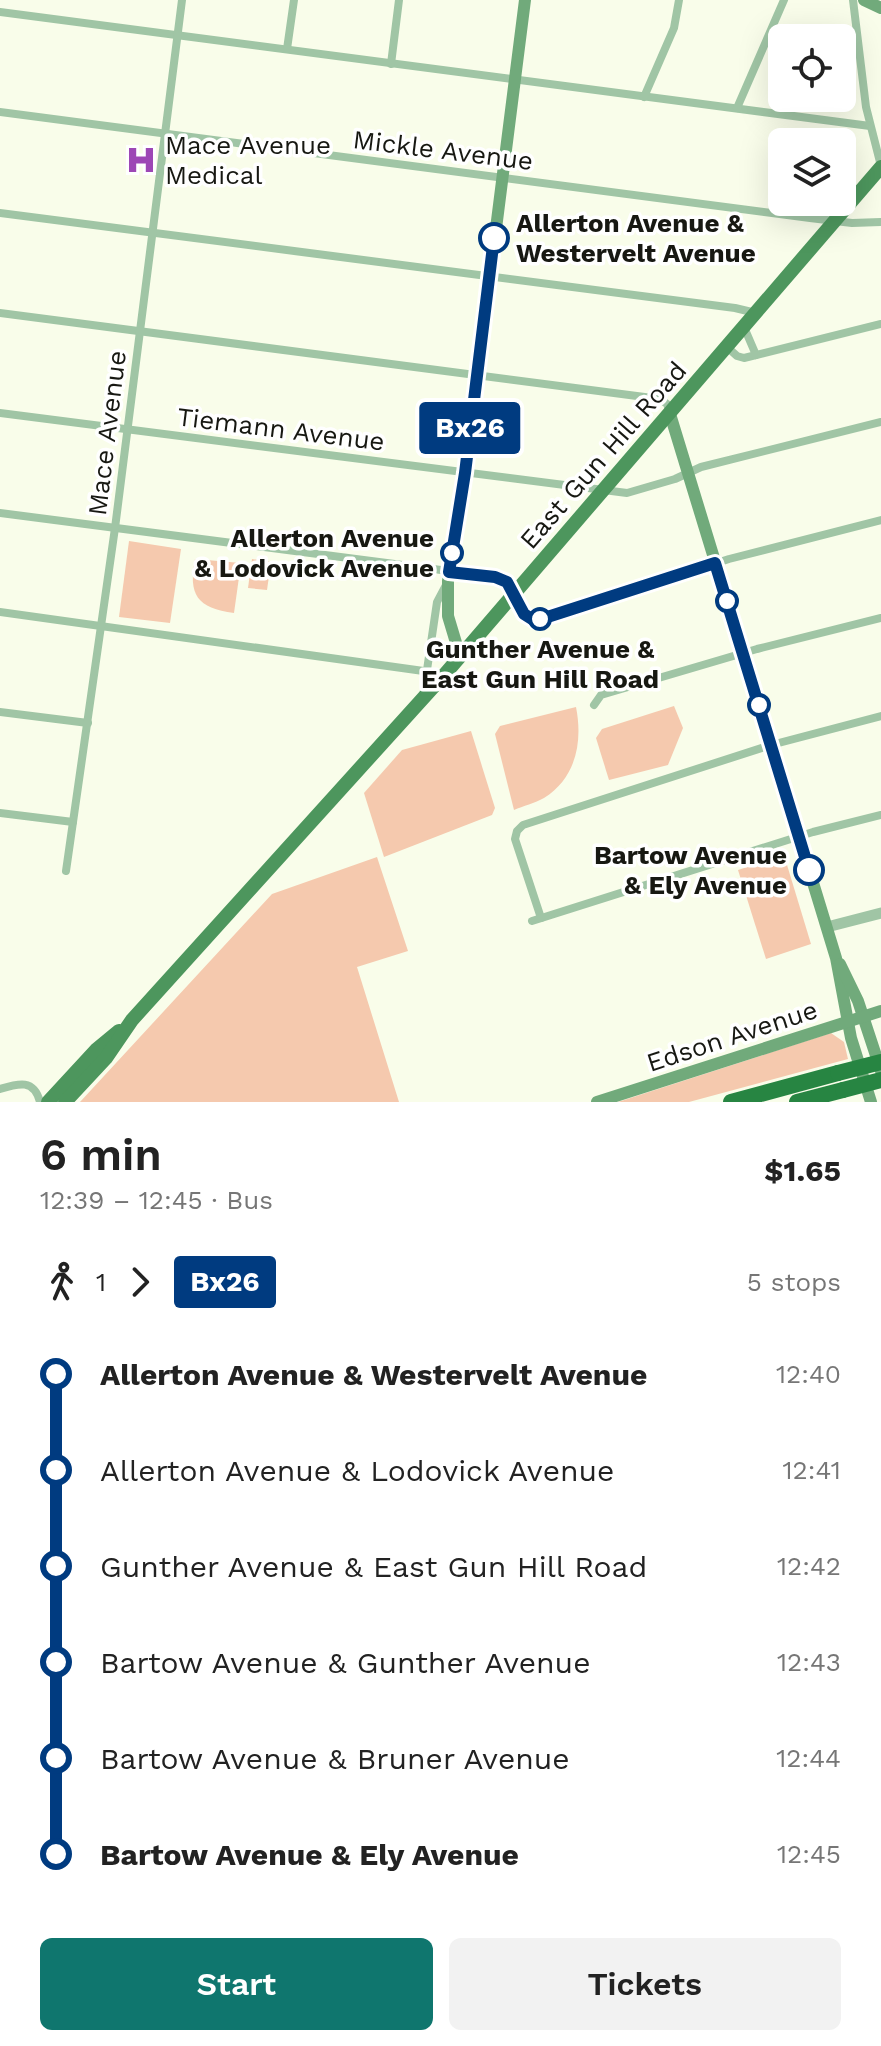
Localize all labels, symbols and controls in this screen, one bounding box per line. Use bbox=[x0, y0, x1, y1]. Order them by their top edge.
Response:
map controls bbox=[768, 24, 856, 216]
button: locate bbox=[768, 24, 856, 112]
street label: Mickle Avenue bbox=[351, 124, 535, 176]
button: layers bbox=[768, 128, 856, 216]
place label: Mace Avenue Medical bbox=[165, 130, 331, 190]
hospital icon: Mace Avenue Medical bbox=[124, 143, 158, 177]
place label: Allerton Avenue & Westervelt Avenue bbox=[516, 208, 756, 268]
marker: Allerton Avenue & Westervelt Avenue bbox=[479, 223, 509, 253]
street label: Mace Avenue bbox=[82, 349, 132, 517]
street label: East Gun Hill Road bbox=[514, 355, 692, 555]
street label: Tiemann Avenue bbox=[176, 401, 386, 457]
line badge: Bx26 bbox=[414, 402, 526, 454]
text: Bx26 bbox=[435, 411, 505, 444]
place label: Allerton Avenue & Lodovick Avenue bbox=[195, 523, 434, 583]
marker: Allerton Avenue & Lodovick Avenue bbox=[441, 542, 463, 564]
unlabelled marker bbox=[716, 590, 738, 612]
marker: Gunther Avenue & East Gun Hill Road bbox=[529, 608, 551, 630]
place label: Gunther Avenue & East Gun Hill Road bbox=[421, 634, 659, 694]
unlabelled marker bbox=[748, 694, 770, 716]
place label: Bartow Avenue & Ely Avenue bbox=[594, 840, 787, 900]
marker: Bartow Avenue & Ely Avenue bbox=[794, 855, 824, 885]
street label: Edson Avenue bbox=[643, 994, 821, 1078]
text: 6 min bbox=[40, 1129, 162, 1181]
text: $1.65 bbox=[764, 1153, 841, 1188]
text: 12:39 – 12:45 · Bus bbox=[40, 1185, 273, 1215]
icon: walk bbox=[40, 1260, 84, 1304]
icon: forward bbox=[118, 1260, 162, 1304]
text: Bx26 bbox=[190, 1265, 260, 1298]
text: 1 bbox=[96, 1267, 106, 1297]
text: 5 stops bbox=[747, 1267, 841, 1297]
text: Allerton Avenue & Westervelt Avenue bbox=[100, 1357, 647, 1392]
text: 12:40 bbox=[776, 1359, 841, 1389]
text: Allerton Avenue & Lodovick Avenue bbox=[100, 1453, 614, 1488]
text: 12:41 bbox=[782, 1455, 841, 1485]
text: Gunther Avenue & East Gun Hill Road bbox=[100, 1549, 647, 1584]
text: 12:42 bbox=[777, 1551, 841, 1581]
text: Bartow Avenue & Gunther Avenue bbox=[100, 1645, 590, 1680]
text: 12:43 bbox=[777, 1647, 841, 1677]
text: Bartow Avenue & Bruner Avenue bbox=[100, 1741, 570, 1776]
text: 12:44 bbox=[776, 1743, 841, 1773]
text: Bartow Avenue & Ely Avenue bbox=[100, 1837, 519, 1872]
text: 12:45 bbox=[777, 1839, 841, 1869]
button: Start bbox=[40, 1938, 433, 2030]
button: Tickets bbox=[449, 1938, 841, 2030]

